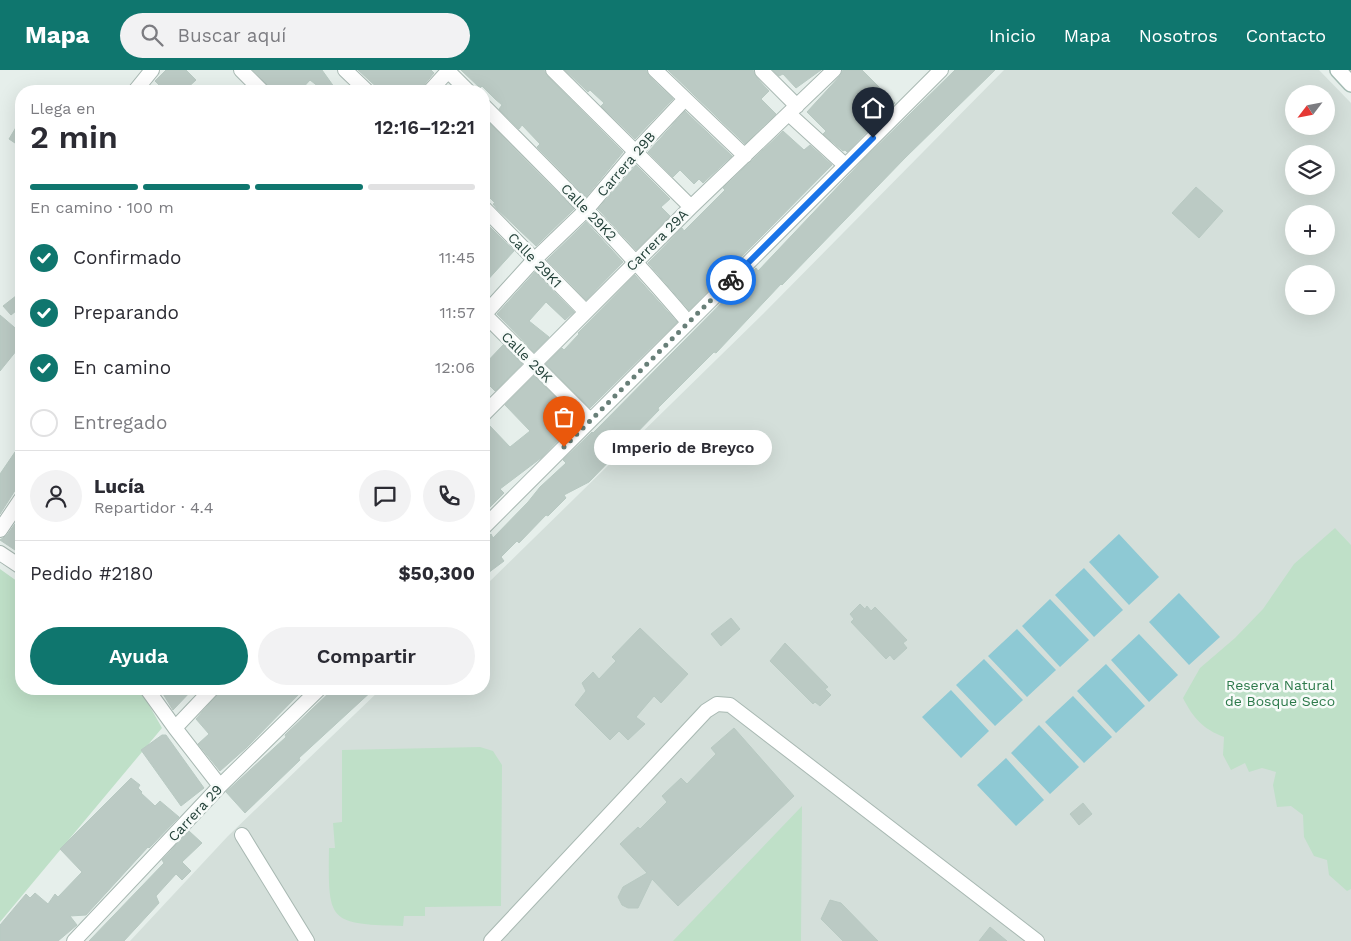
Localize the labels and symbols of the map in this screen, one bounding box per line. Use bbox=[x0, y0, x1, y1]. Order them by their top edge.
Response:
north arrow bbox=[1285, 85, 1335, 135]
pin bbox=[852, 87, 894, 138]
street label: Carrera 29B bbox=[594, 128, 658, 200]
street label: Calle 29K2 bbox=[558, 180, 620, 244]
street label: Carrera 29A bbox=[623, 206, 691, 274]
street label: Calle 29K1 bbox=[505, 229, 565, 291]
courier bbox=[706, 255, 756, 305]
street label: Calle 29K bbox=[498, 328, 556, 386]
pin bbox=[543, 396, 585, 447]
callout: Imperio de Breyco bbox=[594, 430, 772, 464]
park label: Reserva Natural de Bosque Seco bbox=[1225, 677, 1335, 709]
street label: Carrera 29 bbox=[165, 781, 225, 845]

